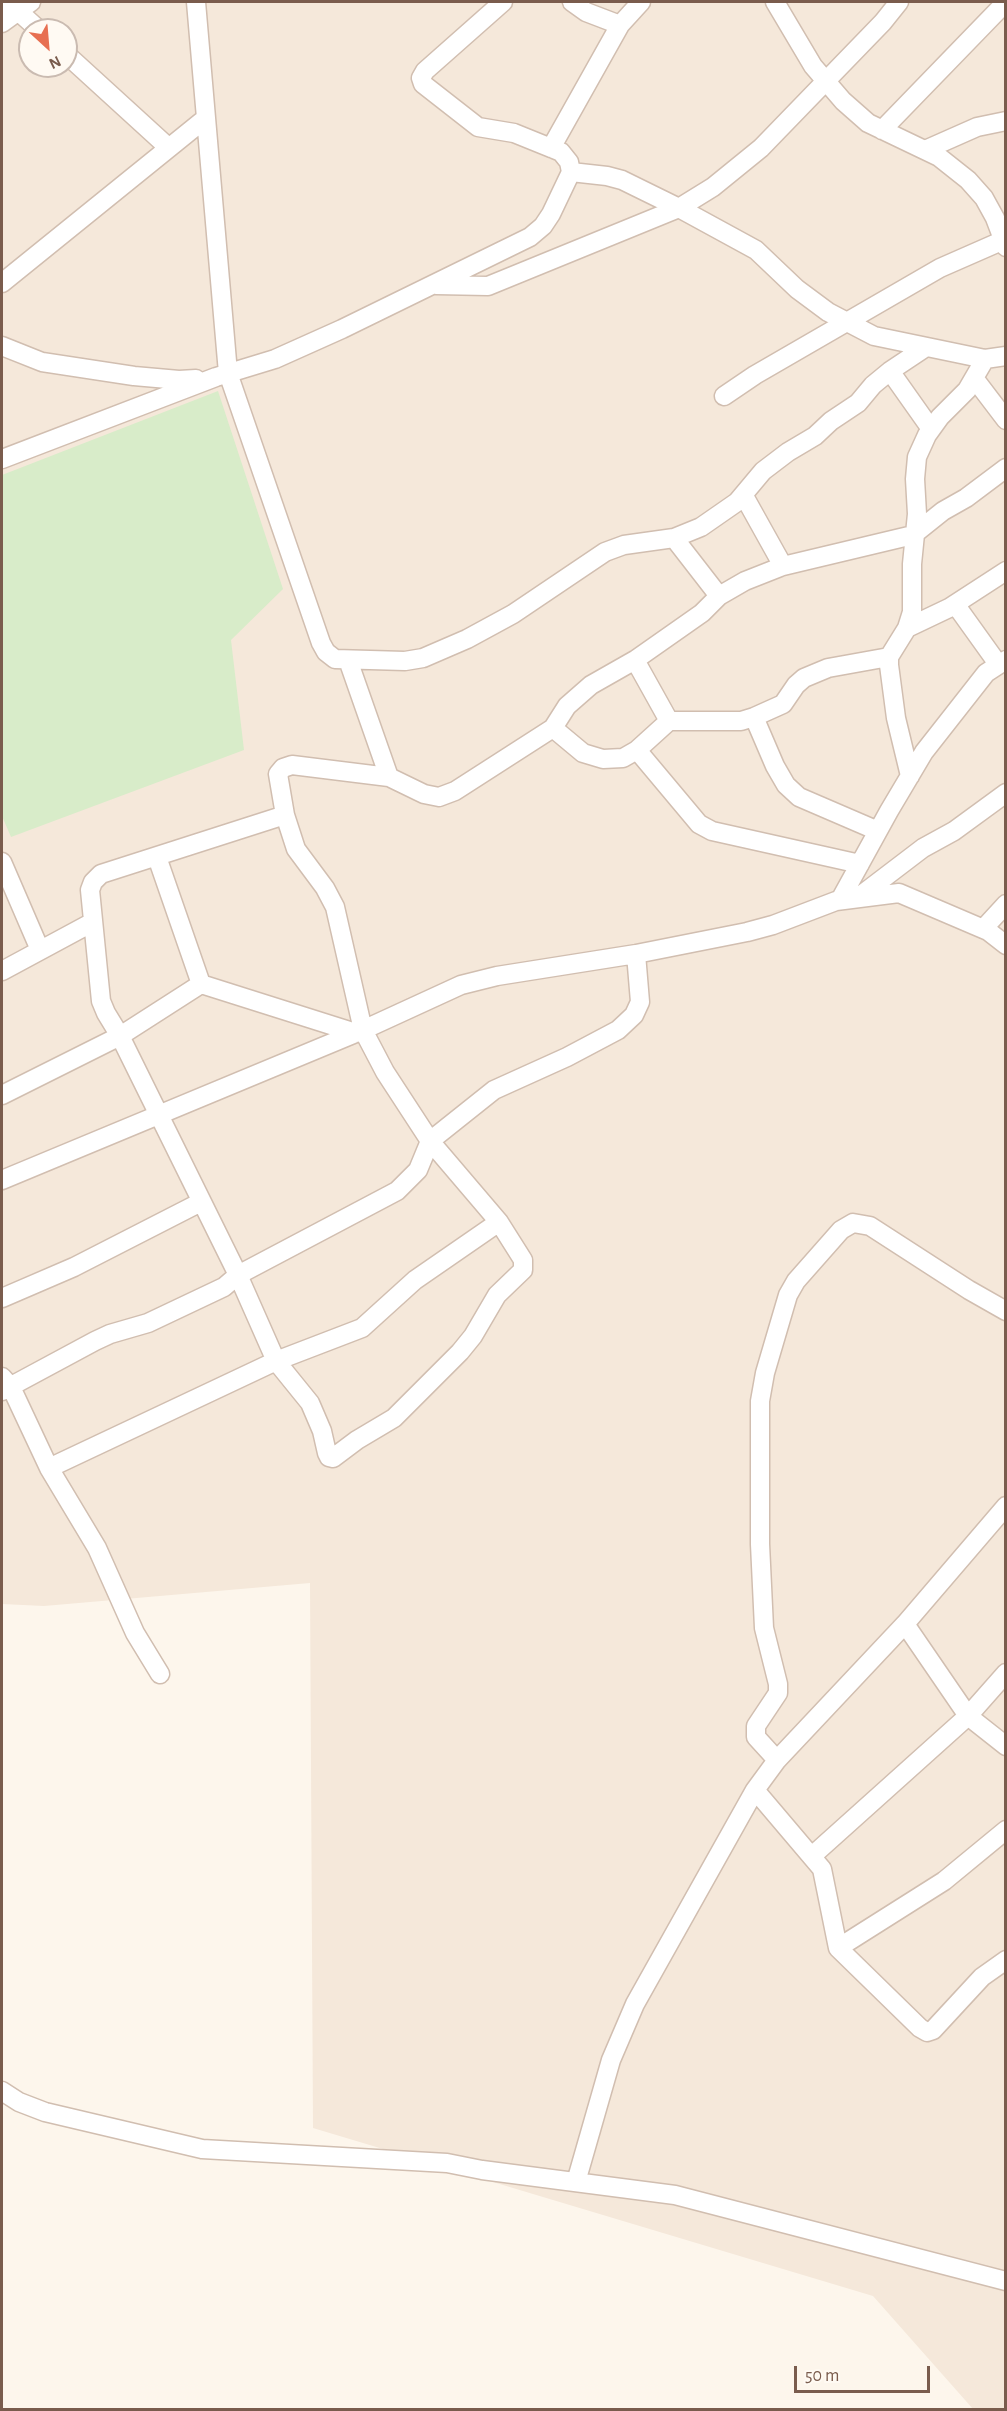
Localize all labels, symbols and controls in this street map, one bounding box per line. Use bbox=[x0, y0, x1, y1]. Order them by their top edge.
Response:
north arrow bbox=[18, 18, 78, 78]
text: N bbox=[47, 53, 64, 72]
scale bar bbox=[797, 2354, 934, 2392]
text: 50 m bbox=[805, 2367, 839, 2385]

